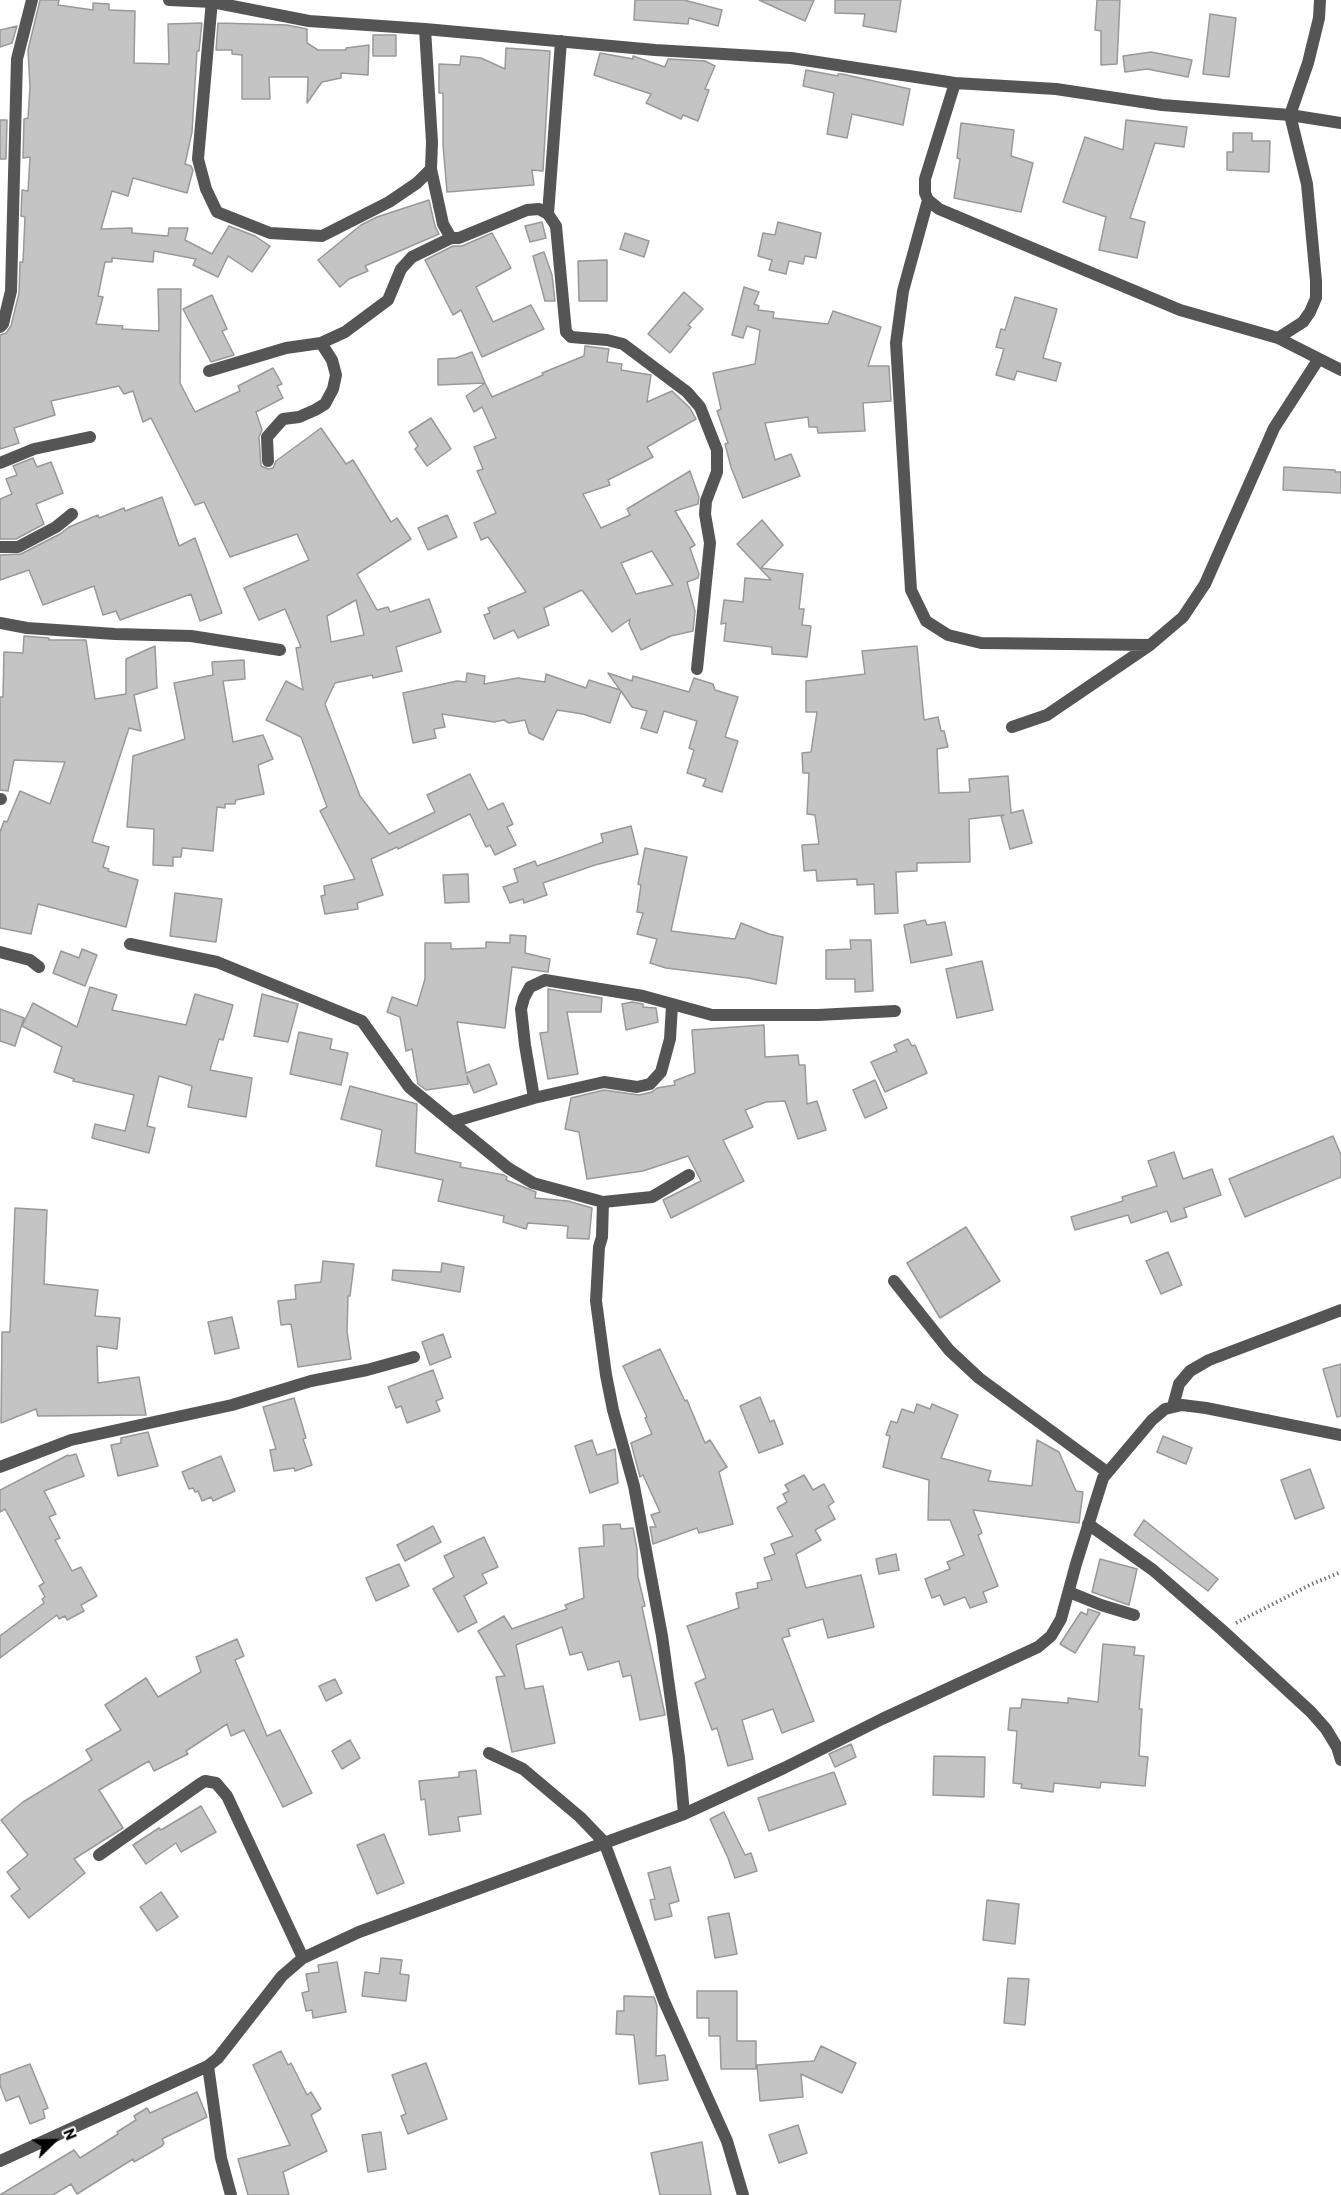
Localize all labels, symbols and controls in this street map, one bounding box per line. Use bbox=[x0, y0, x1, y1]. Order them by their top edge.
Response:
north arrow bbox=[24, 2111, 84, 2171]
text: N bbox=[60, 2125, 82, 2142]

